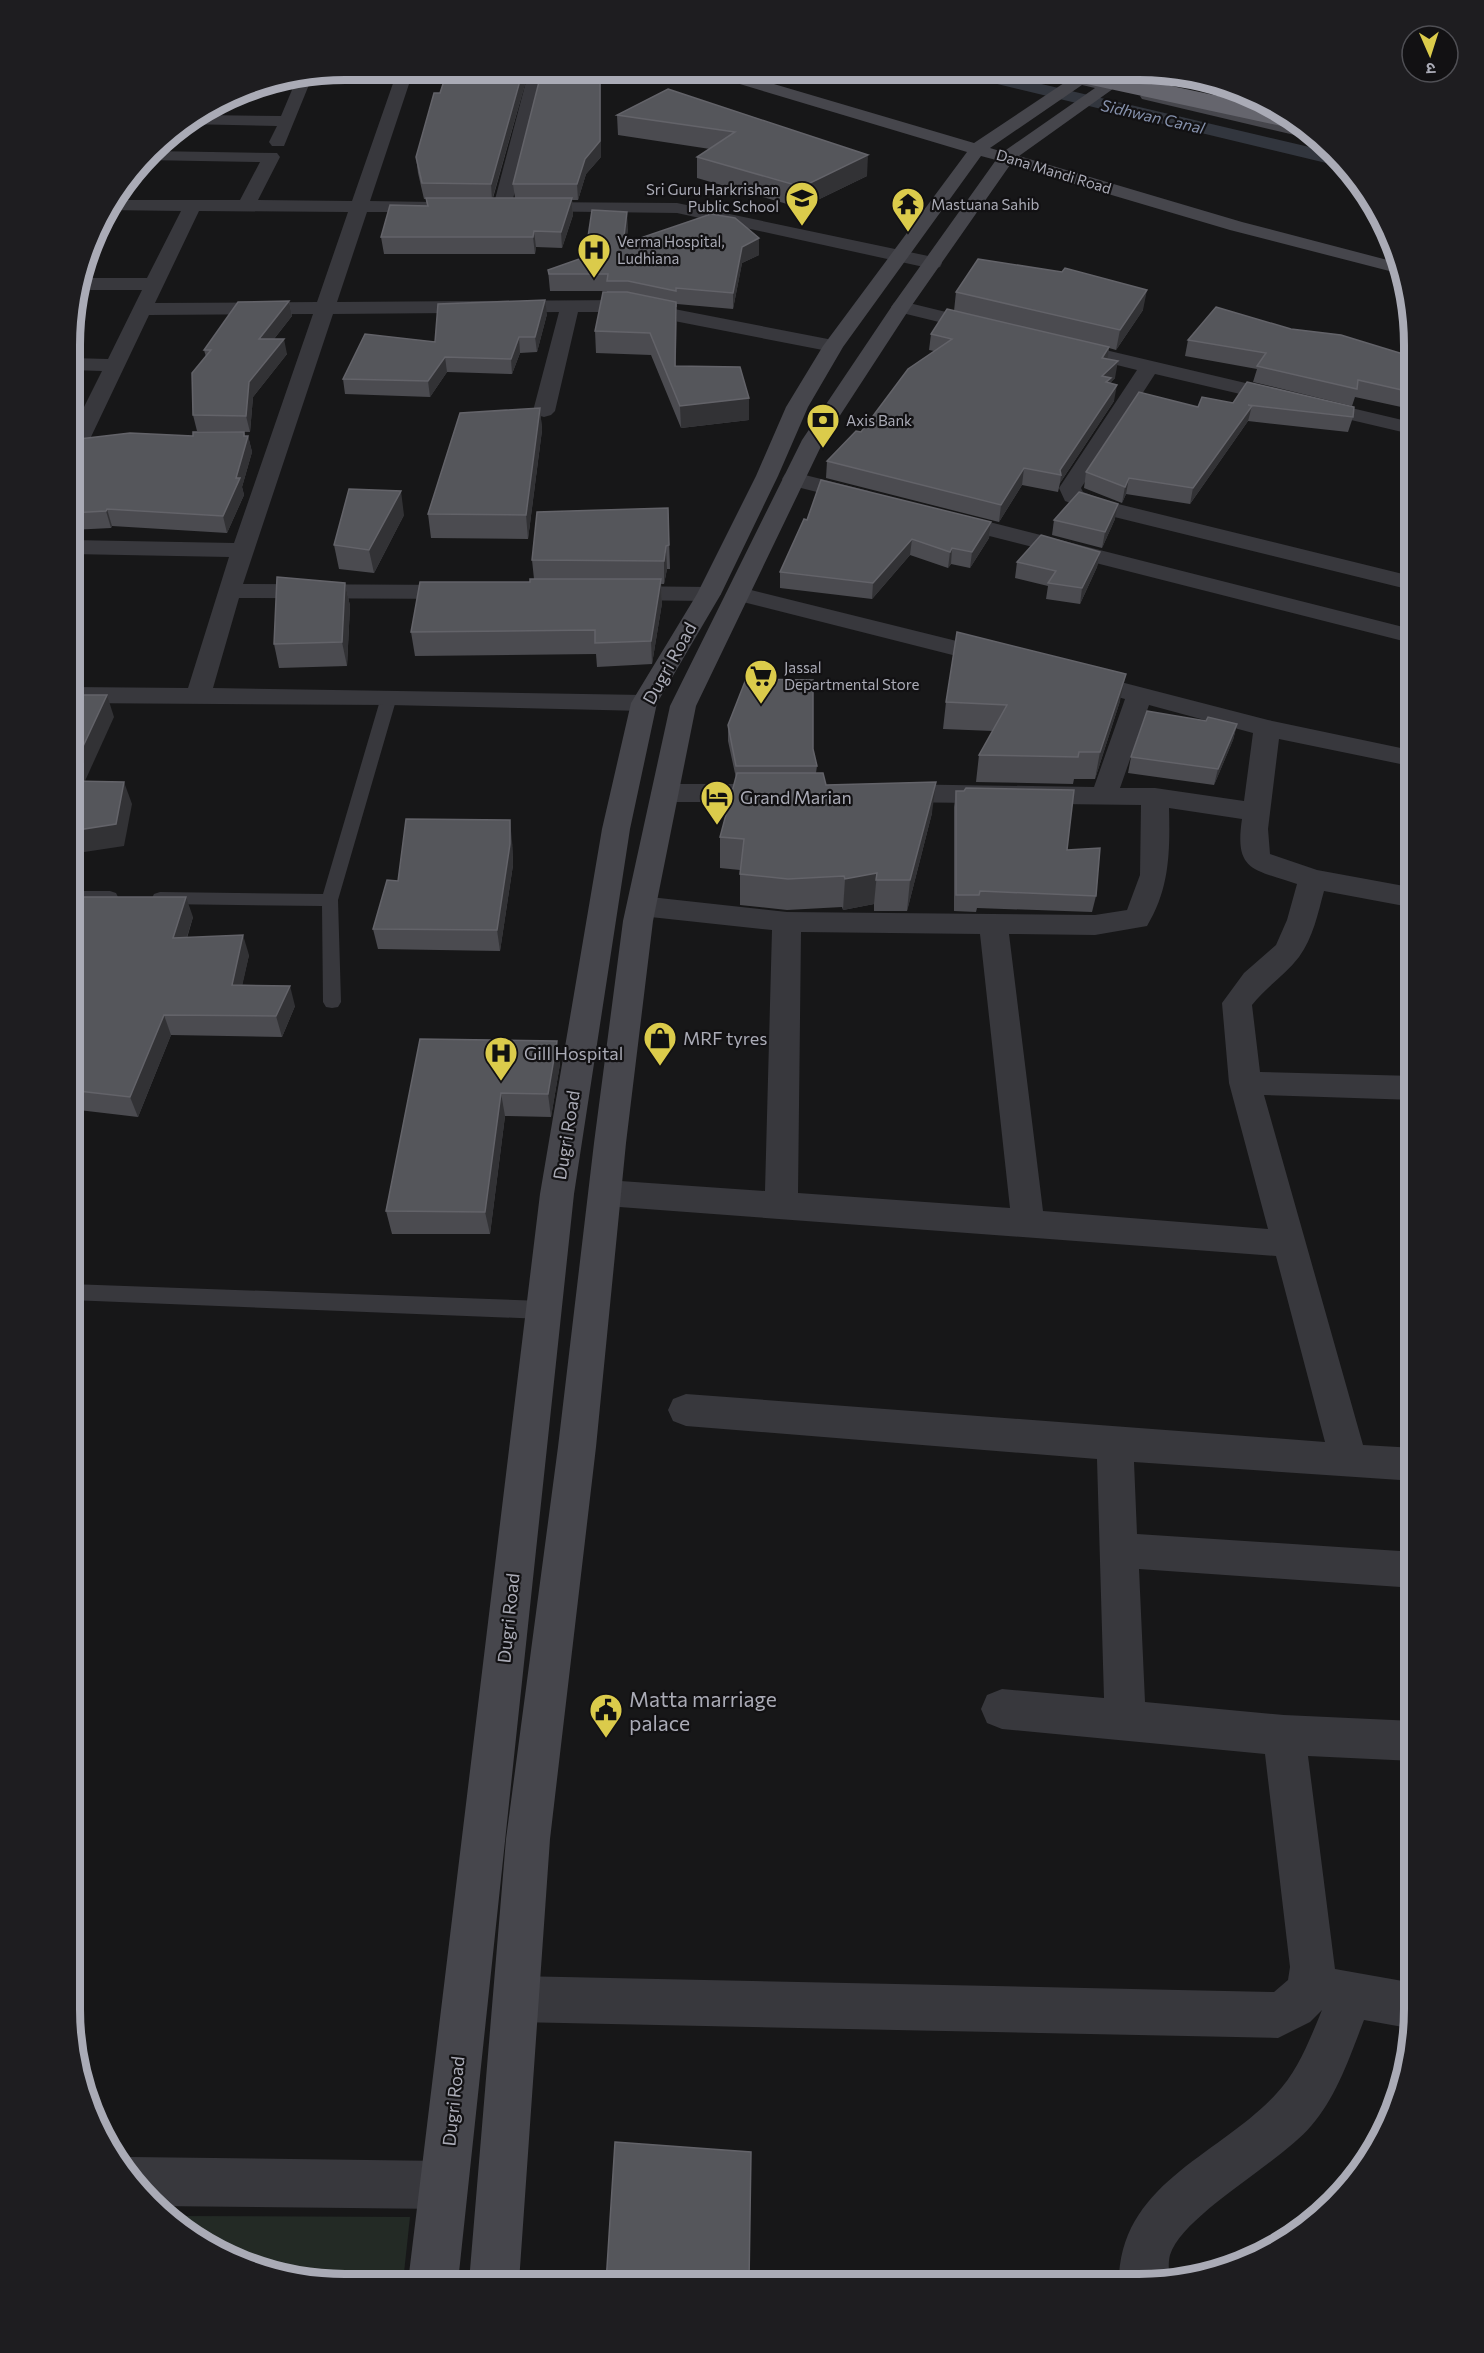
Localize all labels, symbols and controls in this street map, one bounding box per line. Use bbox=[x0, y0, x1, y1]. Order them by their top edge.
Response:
north arrow bbox=[1400, 24, 1460, 84]
text: उ bbox=[1425, 60, 1436, 79]
water label: Sidhwan Canal bbox=[1099, 95, 1208, 137]
street label: Dana Mandi Road bbox=[994, 145, 1114, 197]
place label: Sri Guru Harkrishan Public School bbox=[646, 180, 779, 215]
school or university icon: Sri Guru Harkrishan Public School bbox=[784, 180, 820, 227]
temple icon: Mastuana Sahib bbox=[890, 186, 926, 233]
place label: Mastuana Sahib bbox=[931, 195, 1040, 213]
hospital icon: Verma Hospital, Ludhiana bbox=[576, 232, 612, 279]
place label: Verma Hospital, Ludhiana bbox=[617, 232, 725, 267]
bank icon: Axis Bank bbox=[805, 402, 841, 449]
place label: Axis Bank bbox=[846, 411, 912, 429]
street label: Dugri Road bbox=[637, 618, 701, 708]
supermarket icon: Jassal Departmental Store bbox=[743, 658, 779, 705]
place label: Jassal Departmental Store bbox=[784, 658, 919, 693]
hotel icon: Grand Marian bbox=[699, 779, 735, 826]
place label: Grand Marian bbox=[740, 786, 852, 808]
shop icon: MRF tyres bbox=[642, 1020, 678, 1067]
place label: MRF tyres bbox=[683, 1027, 767, 1049]
hospital icon: Gill Hospital bbox=[483, 1035, 519, 1082]
place label: Gill Hospital bbox=[524, 1042, 623, 1064]
street label: Dugri Road bbox=[548, 1089, 584, 1181]
street label: Dugri Road bbox=[492, 1572, 524, 1664]
place label: Matta marriage palace bbox=[629, 1686, 777, 1735]
public building icon: Matta marriage palace bbox=[588, 1692, 624, 1739]
street label: Dugri Road bbox=[437, 2055, 469, 2147]

